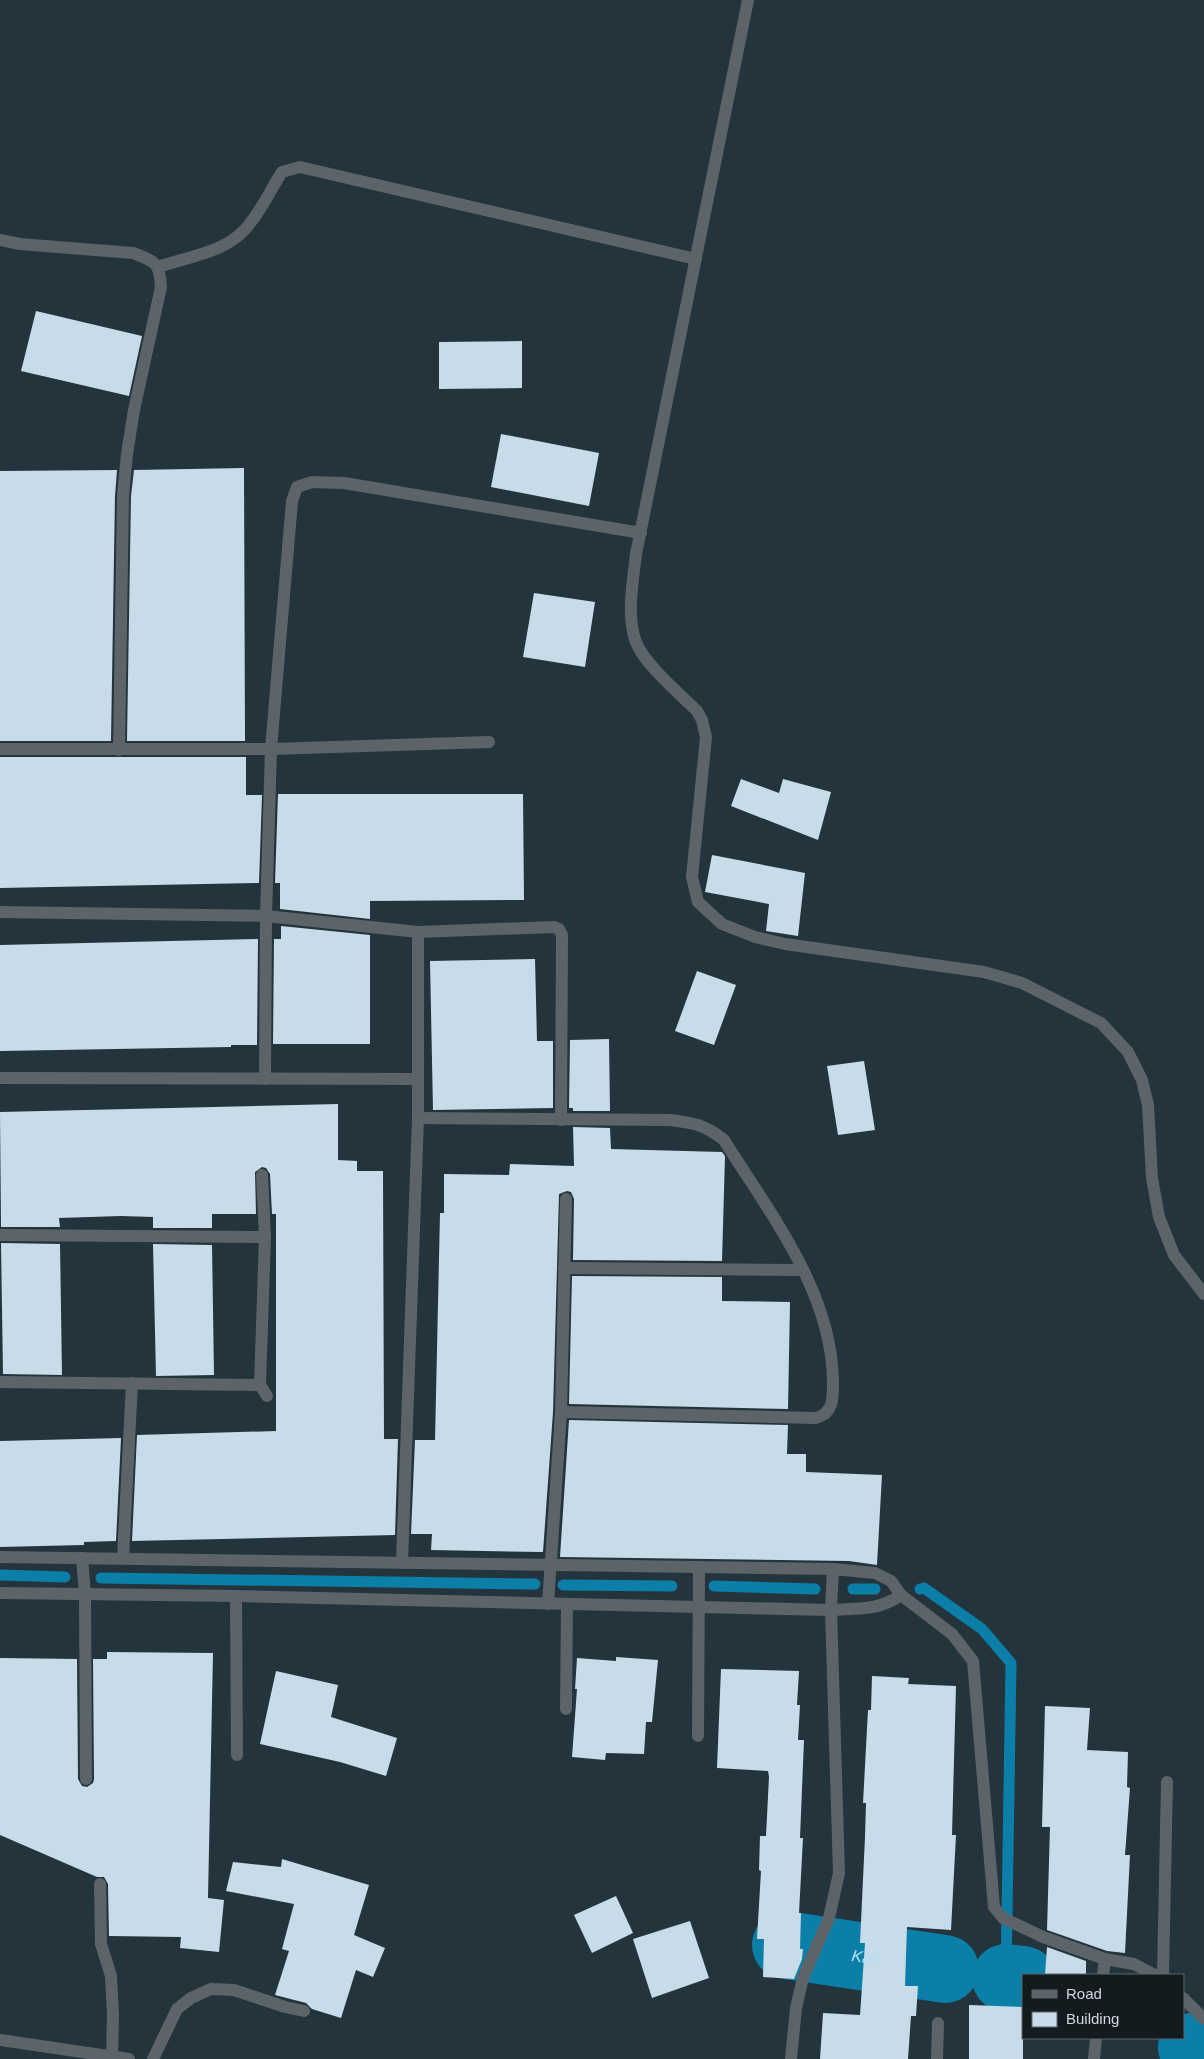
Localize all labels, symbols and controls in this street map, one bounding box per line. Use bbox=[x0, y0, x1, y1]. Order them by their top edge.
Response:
water label: Kali bbox=[851, 1947, 880, 1968]
legend bbox=[1022, 1974, 1184, 2039]
text: Road bbox=[1066, 1985, 1102, 2002]
text: Building bbox=[1066, 2010, 1119, 2027]

